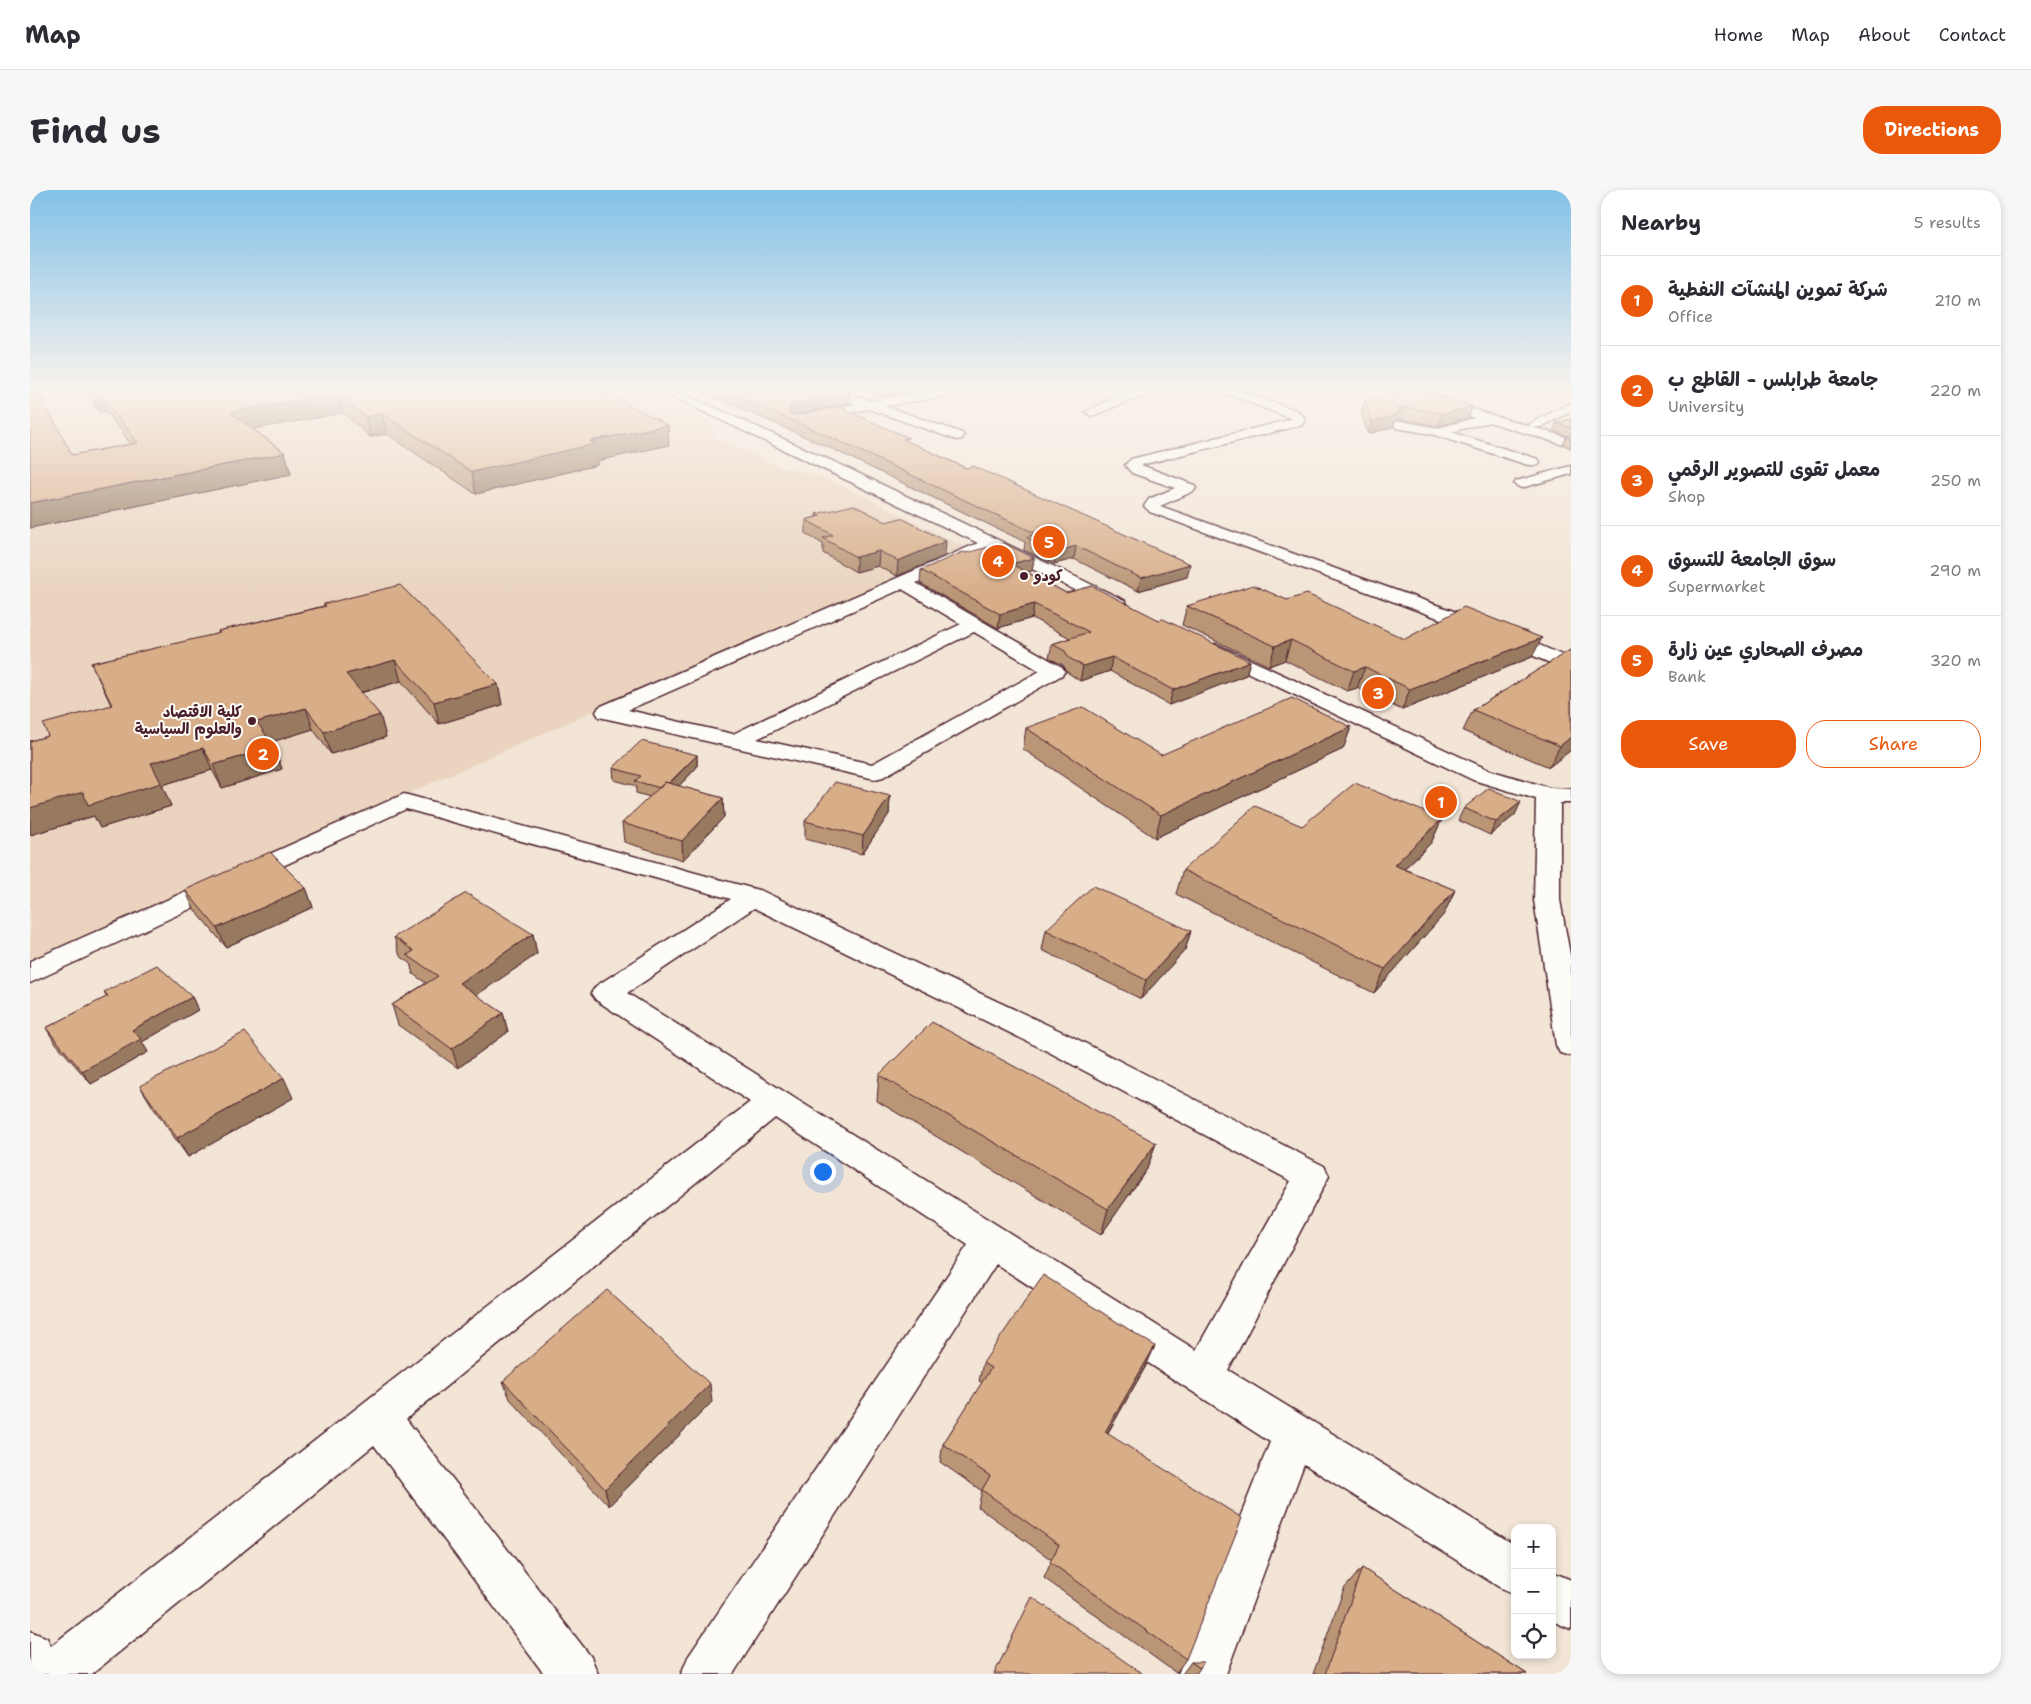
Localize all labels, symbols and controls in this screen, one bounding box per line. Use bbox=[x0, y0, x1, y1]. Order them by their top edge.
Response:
text: Map bbox=[25, 19, 81, 51]
text: Home bbox=[1714, 23, 1763, 47]
text: Map bbox=[1791, 23, 1830, 47]
text: About bbox=[1858, 23, 1911, 47]
text: Contact bbox=[1939, 23, 2006, 47]
button: Directions bbox=[1863, 106, 2001, 154]
text: Find us bbox=[30, 107, 161, 154]
text: Nearby bbox=[1621, 209, 1701, 237]
text: 5 results bbox=[1914, 212, 1981, 233]
text: شركة تموين المنشآت النفطية bbox=[1668, 277, 1888, 302]
text: 1 bbox=[1633, 290, 1641, 311]
text: 210 m bbox=[1934, 290, 1981, 311]
text: Office bbox=[1668, 306, 1713, 327]
text: جامعة طرابلس - القاطع ب bbox=[1668, 367, 1878, 392]
text: 2 bbox=[1631, 380, 1643, 401]
text: 220 m bbox=[1929, 380, 1981, 401]
text: University bbox=[1668, 396, 1744, 417]
text: معمل تقوى للتصوير الرقمي bbox=[1668, 457, 1880, 482]
text: 3 bbox=[1631, 470, 1643, 491]
text: 250 m bbox=[1930, 470, 1981, 491]
text: Shop bbox=[1668, 486, 1705, 507]
pin: 5 bbox=[1033, 523, 1065, 561]
pin: 4 bbox=[982, 542, 1014, 580]
text: سوق الجامعة للتسوق bbox=[1668, 547, 1836, 572]
text: 4 bbox=[1631, 560, 1643, 581]
text: 290 m bbox=[1929, 560, 1981, 581]
place label: كودو bbox=[1033, 566, 1063, 586]
marker: كودو bbox=[1018, 570, 1030, 582]
text: Supermarket bbox=[1668, 576, 1765, 597]
text: مصرف الصحاري عين زارة bbox=[1668, 637, 1863, 662]
text: 5 bbox=[1632, 650, 1642, 671]
text: 320 m bbox=[1930, 650, 1981, 671]
text: Bank bbox=[1668, 666, 1706, 687]
pin: 3 bbox=[1362, 674, 1394, 712]
place label: كلية الاقتصاد والعلوم السياسية bbox=[135, 702, 242, 740]
marker: كلية الاقتصاد والعلوم السياسية bbox=[246, 715, 258, 727]
button: Save bbox=[1621, 720, 1796, 768]
button: Share bbox=[1806, 720, 1981, 768]
pin: 2 bbox=[247, 735, 279, 773]
pin: 1 bbox=[1425, 783, 1457, 821]
your location bbox=[810, 1159, 836, 1185]
map controls bbox=[1511, 1524, 1556, 1659]
button: + bbox=[1511, 1524, 1556, 1569]
button: − bbox=[1511, 1569, 1556, 1614]
button: locate bbox=[1511, 1614, 1556, 1659]

